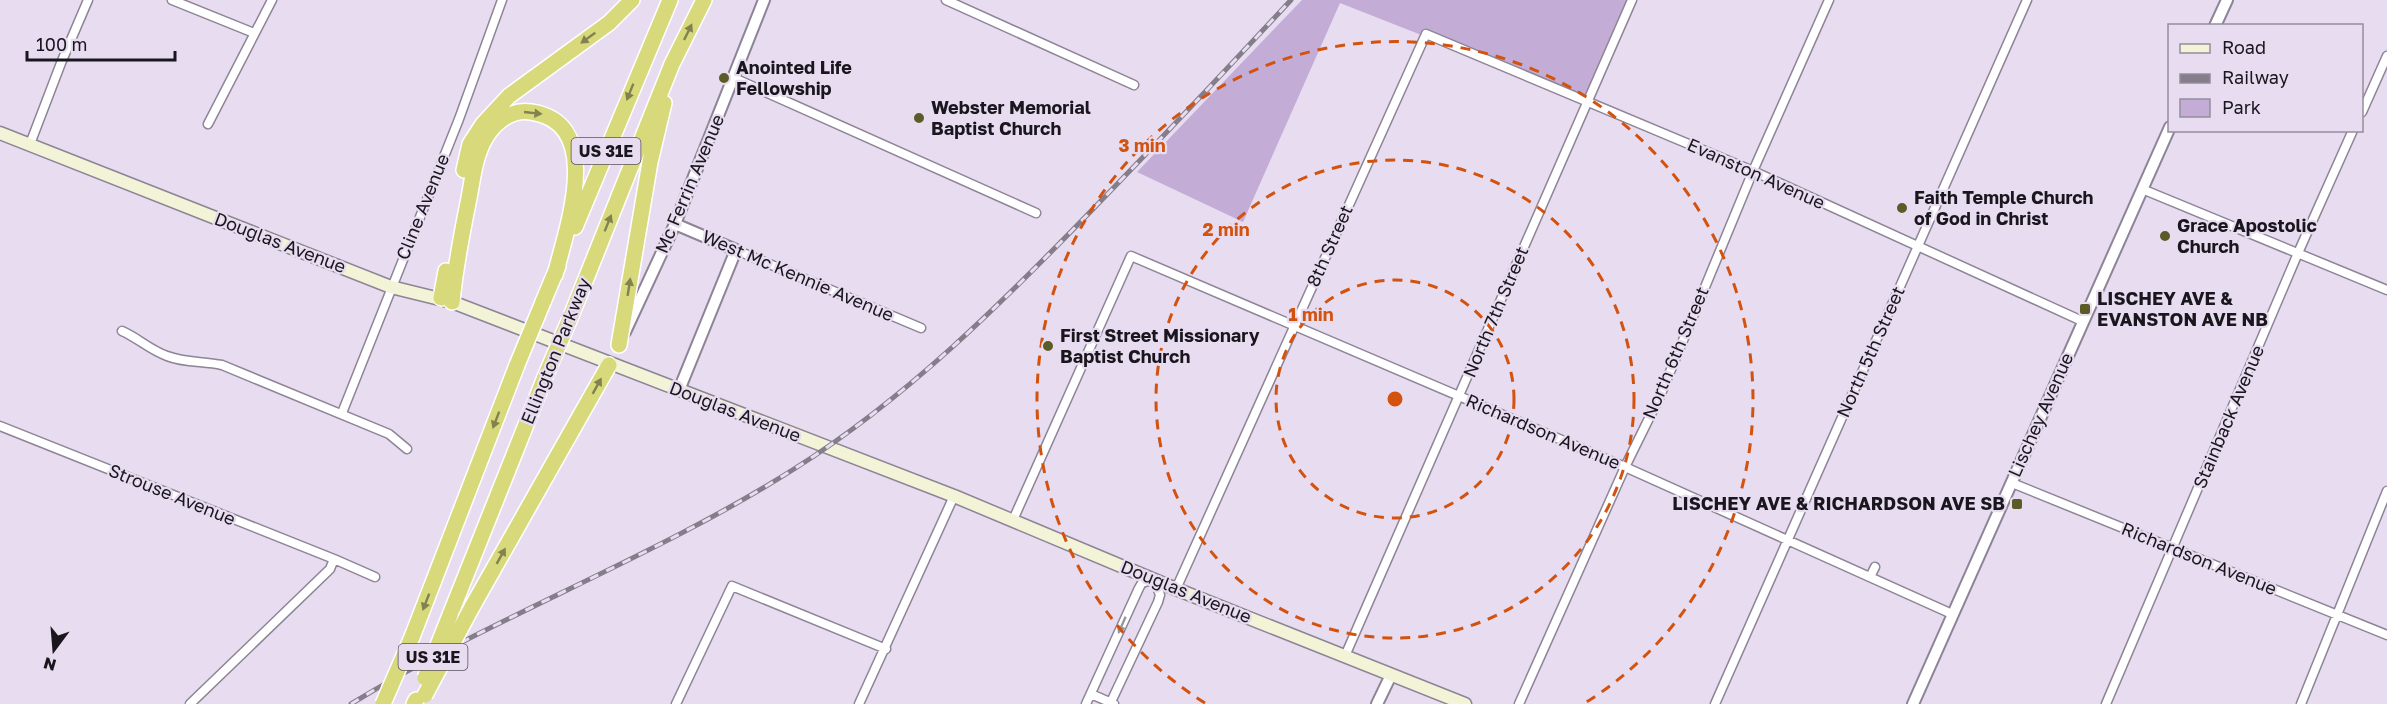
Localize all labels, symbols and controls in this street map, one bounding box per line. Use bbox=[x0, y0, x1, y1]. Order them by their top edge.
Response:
one-way arrow bbox=[683, 23, 693, 40]
scale bar bbox=[27, 24, 176, 62]
legend bbox=[2168, 24, 2363, 132]
one-way arrow bbox=[581, 32, 597, 44]
text: 100 m bbox=[36, 33, 87, 55]
text: Road bbox=[2222, 36, 2266, 58]
place label: Anointed Life Fellowship bbox=[736, 56, 852, 99]
text: Railway bbox=[2222, 66, 2289, 88]
marker: Anointed Life Fellowship bbox=[717, 71, 731, 85]
one-way arrow bbox=[625, 84, 635, 102]
place label: Webster Memorial Baptist Church bbox=[931, 96, 1091, 139]
text: Park bbox=[2222, 96, 2261, 118]
one-way arrow bbox=[524, 108, 543, 118]
street label: Mc Ferrin Avenue bbox=[650, 111, 728, 256]
marker: Webster Memorial Baptist Church bbox=[912, 111, 926, 125]
street label: Evanston Avenue bbox=[1684, 133, 1829, 213]
text: 3 min bbox=[1118, 134, 1166, 156]
road number: US 31E bbox=[572, 138, 640, 164]
street label: Cline Avenue bbox=[391, 150, 453, 263]
place label: Faith Temple Church of God in Christ bbox=[1914, 186, 2094, 229]
street label: 8th Street bbox=[1301, 201, 1357, 290]
marker: Faith Temple Church of God in Christ bbox=[1895, 201, 1909, 215]
street label: Douglas Avenue bbox=[212, 207, 349, 277]
one-way arrow bbox=[604, 214, 613, 232]
place label: Grace Apostolic Church bbox=[2177, 214, 2317, 257]
text: 2 min bbox=[1202, 218, 1250, 240]
street label: West Mc Kennie Avenue bbox=[699, 225, 897, 325]
marker: Grace Apostolic Church bbox=[2158, 229, 2172, 243]
street label: North 7th Street bbox=[1458, 243, 1533, 380]
street label: Ellington Parkway bbox=[516, 274, 595, 427]
one-way arrow bbox=[624, 277, 633, 296]
street label: North 6th Street bbox=[1637, 283, 1713, 422]
street label: North 5th Street bbox=[1831, 283, 1909, 421]
place label: LISCHEY AVE & EVANSTON AVE NB bbox=[2097, 287, 2268, 330]
marker: LISCHEY AVE & EVANSTON AVE NB bbox=[2078, 302, 2092, 316]
text: 1 min bbox=[1288, 303, 1334, 325]
place label: First Street Missionary Baptist Church bbox=[1060, 324, 1260, 367]
marker: First Street Missionary Baptist Church bbox=[1041, 339, 1055, 353]
street label: Stainback Avenue bbox=[2188, 342, 2268, 492]
street label: Lischey Avenue bbox=[2003, 349, 2077, 480]
street label: Douglas Avenue bbox=[667, 376, 804, 446]
one-way arrow bbox=[592, 377, 602, 394]
centre of rings bbox=[1385, 389, 1405, 409]
street label: Richardson Avenue bbox=[1463, 389, 1624, 474]
one-way arrow bbox=[490, 411, 500, 429]
street label: Strouse Avenue bbox=[106, 459, 239, 530]
place label: LISCHEY AVE & RICHARDSON AVE SB bbox=[1672, 492, 2005, 514]
marker: LISCHEY AVE & RICHARDSON AVE SB bbox=[2010, 497, 2024, 511]
street label: Richardson Avenue bbox=[2119, 517, 2280, 599]
one-way arrow bbox=[496, 547, 506, 564]
street label: Douglas Avenue bbox=[1118, 555, 1255, 627]
one-way arrow bbox=[420, 593, 430, 611]
one-way arrow bbox=[1117, 616, 1127, 634]
north arrow bbox=[24, 620, 84, 680]
road number: US 31E bbox=[398, 644, 468, 670]
text: N bbox=[41, 653, 58, 676]

